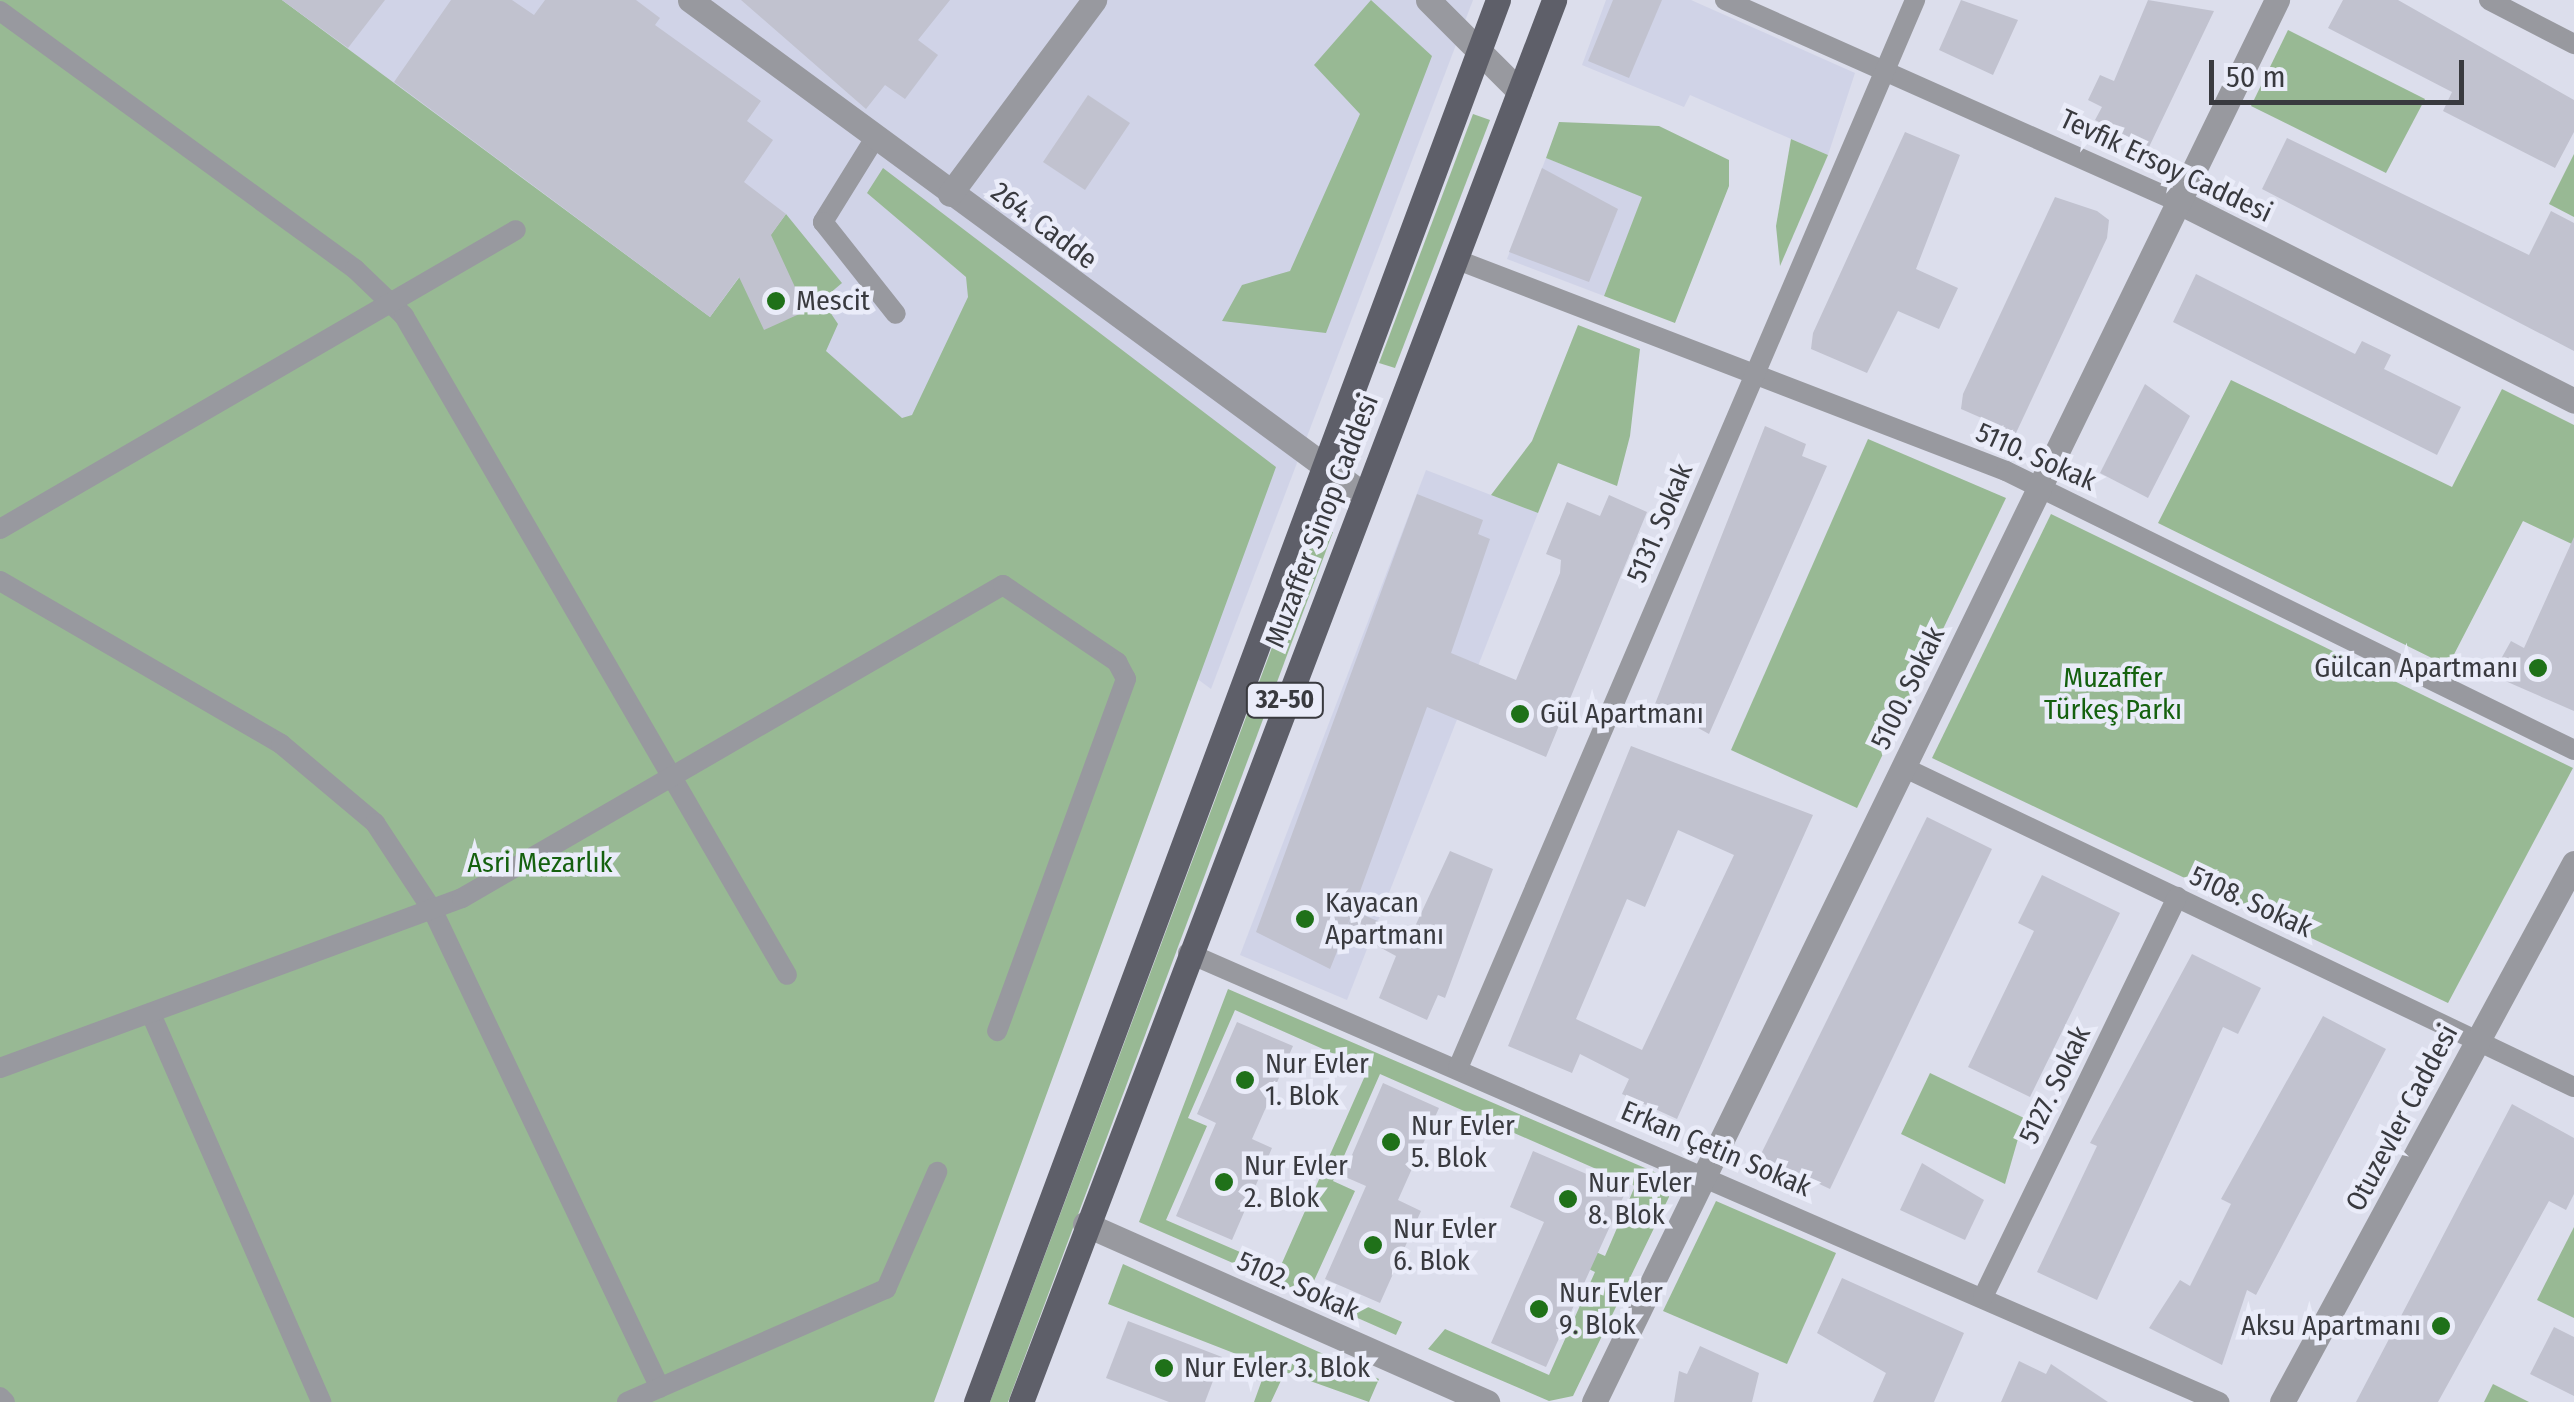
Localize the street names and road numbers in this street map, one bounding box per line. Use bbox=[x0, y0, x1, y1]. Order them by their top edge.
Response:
street label: Tevfik Ersoy Caddesi bbox=[2055, 102, 2277, 230]
street label: 264. Cadde bbox=[984, 175, 1104, 277]
street label: Muzaffer Sinop Caddesi bbox=[1258, 390, 1386, 652]
street label: 5110. Sokak bbox=[1971, 416, 2101, 498]
street label: 5131. Sokak bbox=[1620, 459, 1700, 587]
street label: 5100. Sokak bbox=[1864, 621, 1952, 755]
road number: 32-50 bbox=[1245, 680, 1325, 720]
street label: 5108. Sokak bbox=[2184, 859, 2318, 945]
street label: Otuzevler Caddesi bbox=[2339, 1019, 2465, 1217]
street label: 5127. Sokak bbox=[2012, 1021, 2098, 1149]
street label: Erkan Çetin Sokak bbox=[1616, 1094, 1816, 1204]
street label: 5102. Sokak bbox=[1232, 1244, 1364, 1328]

